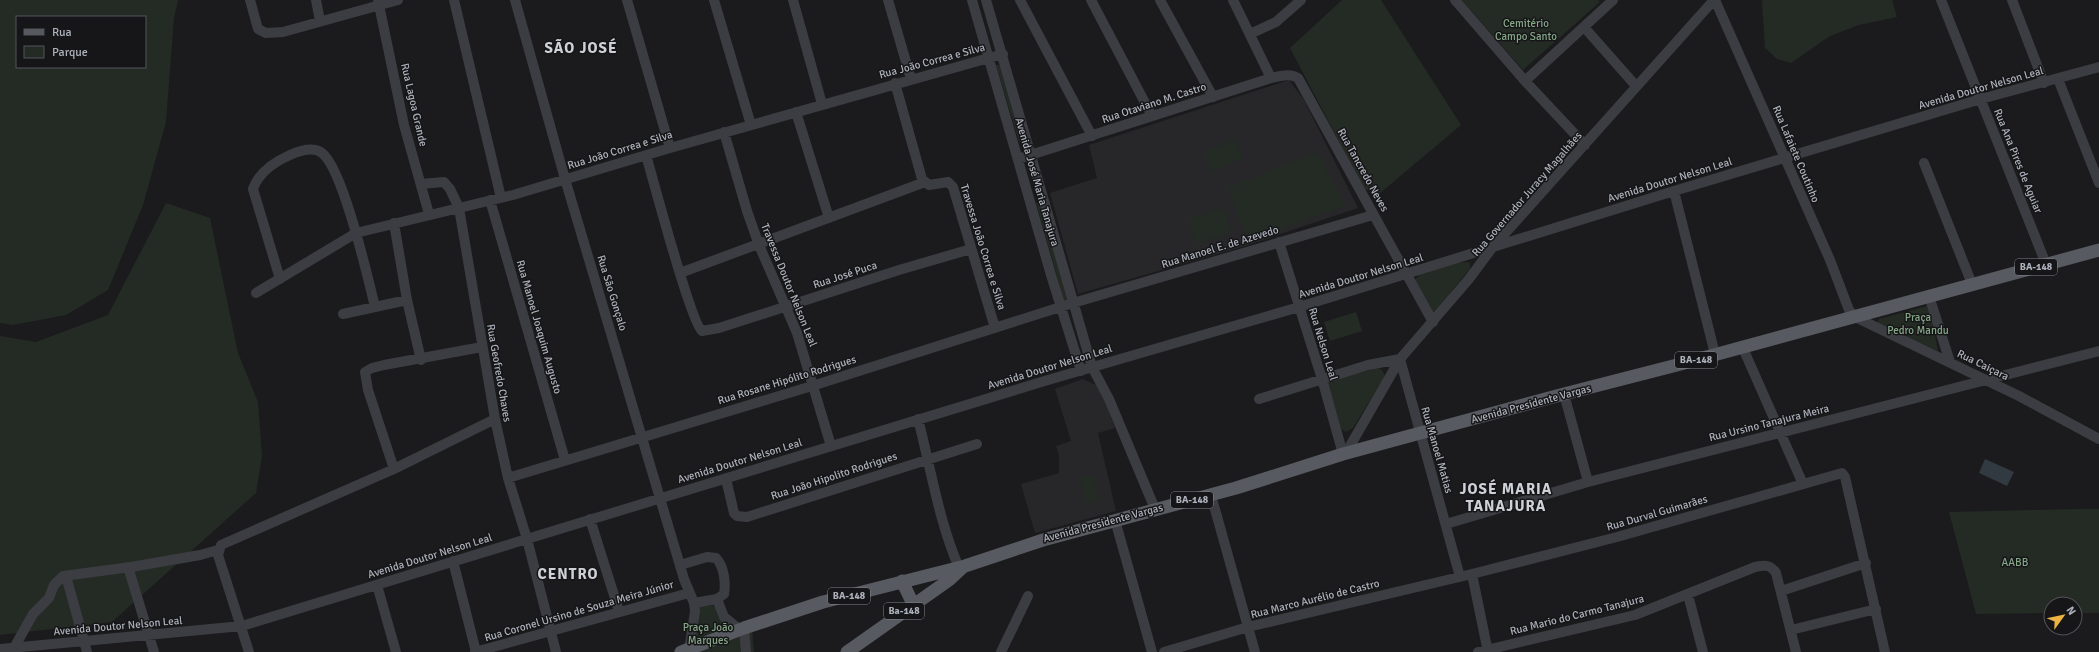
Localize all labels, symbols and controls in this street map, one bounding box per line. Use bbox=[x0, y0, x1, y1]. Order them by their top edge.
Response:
legend bbox=[16, 16, 146, 68]
park label: Cemitério Campo Santo bbox=[1495, 17, 1557, 43]
text: Rua bbox=[52, 25, 72, 40]
district label: SÃO JOSÉ bbox=[545, 38, 618, 57]
street label: Rua João Correa e Silva bbox=[878, 40, 987, 81]
text: Parque bbox=[52, 45, 88, 60]
street label: Rua Lagoa Grande bbox=[398, 62, 430, 148]
street label: Avenida Doutor Nelson Leal bbox=[1917, 64, 2045, 112]
street label: Rua Otaviano M. Castro bbox=[1100, 80, 1208, 126]
street label: Rua Lafaiete Coutinho bbox=[1770, 104, 1822, 205]
street label: Rua Ana Pires de Aguiar bbox=[1991, 107, 2045, 215]
street label: Avenida José Maria Tanajura bbox=[1012, 116, 1062, 248]
street label: Rua Tancredo Neves bbox=[1335, 126, 1391, 214]
street label: Rua João Correa e Silva bbox=[566, 128, 674, 172]
street label: Rua Governador Juracy Magalhães bbox=[1469, 129, 1585, 259]
street label: Avenida Doutor Nelson Leal bbox=[1606, 155, 1734, 205]
street label: Travessa João Correa e Silva bbox=[958, 182, 1008, 312]
street label: Travessa Doutor Nelson Leal bbox=[758, 221, 820, 349]
street label: Rua Manoel E. de Azevedo bbox=[1160, 223, 1280, 271]
street label: Avenida Doutor Nelson Leal bbox=[1297, 251, 1425, 301]
street label: Rua São Gonçalo bbox=[594, 254, 630, 333]
street label: Rua José Puca bbox=[811, 258, 879, 291]
street label: Rua Manoel Joaquim Augusto bbox=[514, 259, 564, 396]
road number: BA-148 bbox=[2015, 259, 2057, 275]
street label: Rua Nelson Leal bbox=[1306, 306, 1340, 382]
park label: Praça Pedro Mandu bbox=[1887, 311, 1949, 337]
street label: Rua Geofredo Chaves bbox=[484, 323, 514, 423]
street label: Avenida Doutor Nelson Leal bbox=[986, 342, 1114, 392]
street label: Rua Caiçara bbox=[1955, 347, 2011, 383]
road number: BA-148 bbox=[1675, 352, 1717, 368]
street label: Rua Rosane Hipólito Rodrigues bbox=[716, 353, 858, 407]
street label: Avenida Presidente Vargas bbox=[1470, 382, 1593, 426]
street label: Rua Ursino Tanajura Meira bbox=[1708, 402, 1831, 444]
street label: Rua Manoel Matias bbox=[1418, 405, 1456, 495]
street label: Avenida Doutor Nelson Leal bbox=[676, 436, 804, 486]
street label: Rua João Hipolito Rodrigues bbox=[769, 449, 899, 503]
district label: JOSÉ MARIA TANAJURA bbox=[1460, 479, 1552, 515]
road number: BA-148 bbox=[1171, 492, 1213, 508]
street label: Rua Durval Guimarães bbox=[1605, 492, 1709, 534]
street label: Avenida Presidente Vargas bbox=[1042, 501, 1165, 545]
street label: Avenida Doutor Nelson Leal bbox=[366, 531, 494, 581]
park label: AABB bbox=[2002, 556, 2029, 569]
district label: CENTRO bbox=[538, 565, 598, 583]
street label: Rua Marco Aurélio de Castro bbox=[1249, 577, 1381, 621]
street label: Rua Coronel Ursino de Souza Meira Júnior bbox=[483, 578, 675, 644]
road number: BA-148 bbox=[828, 588, 870, 604]
street label: Rua Mario do Carmo Tanajura bbox=[1509, 592, 1646, 638]
north arrow bbox=[2043, 596, 2083, 636]
road number: Ba-148 bbox=[884, 603, 924, 619]
text: N bbox=[2063, 604, 2079, 618]
street label: Avenida Doutor Nelson Leal bbox=[53, 614, 183, 638]
park label: Praça João Marques bbox=[683, 621, 734, 647]

